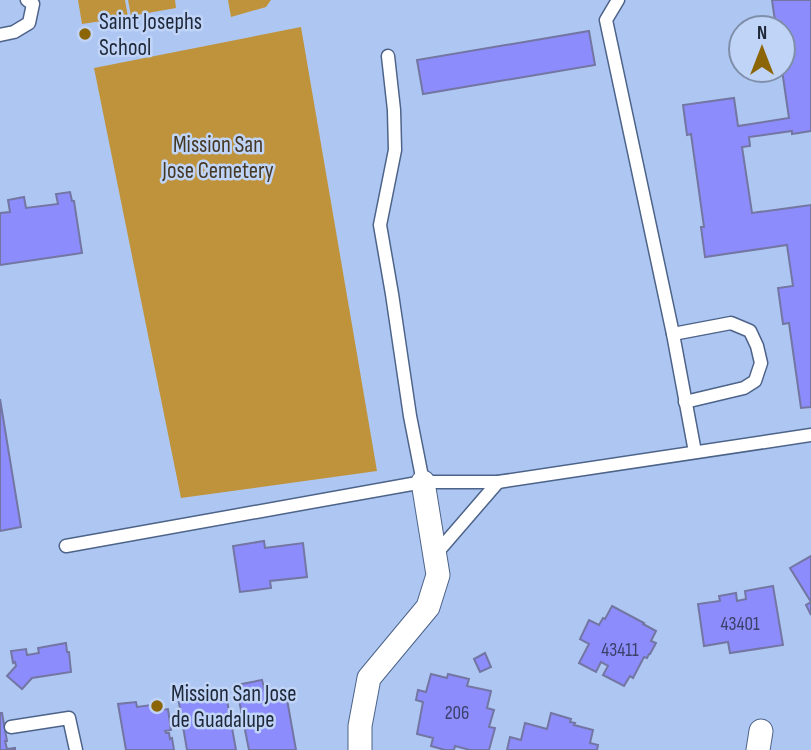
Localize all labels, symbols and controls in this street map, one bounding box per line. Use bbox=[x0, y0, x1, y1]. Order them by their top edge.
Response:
place label: Saint Josephs School bbox=[99, 8, 202, 62]
north arrow bbox=[727, 14, 797, 84]
text: N bbox=[757, 22, 767, 45]
marker: Saint Josephs School bbox=[77, 26, 93, 42]
park label: Mission San Jose Cemetery bbox=[161, 131, 274, 185]
house number: 43401 bbox=[720, 613, 760, 636]
house number: 43411 bbox=[601, 639, 639, 662]
place label: Mission San Jose de Guadalupe bbox=[171, 680, 297, 734]
marker: Mission San Jose de Guadalupe bbox=[149, 698, 165, 714]
house number: 206 bbox=[445, 702, 469, 725]

